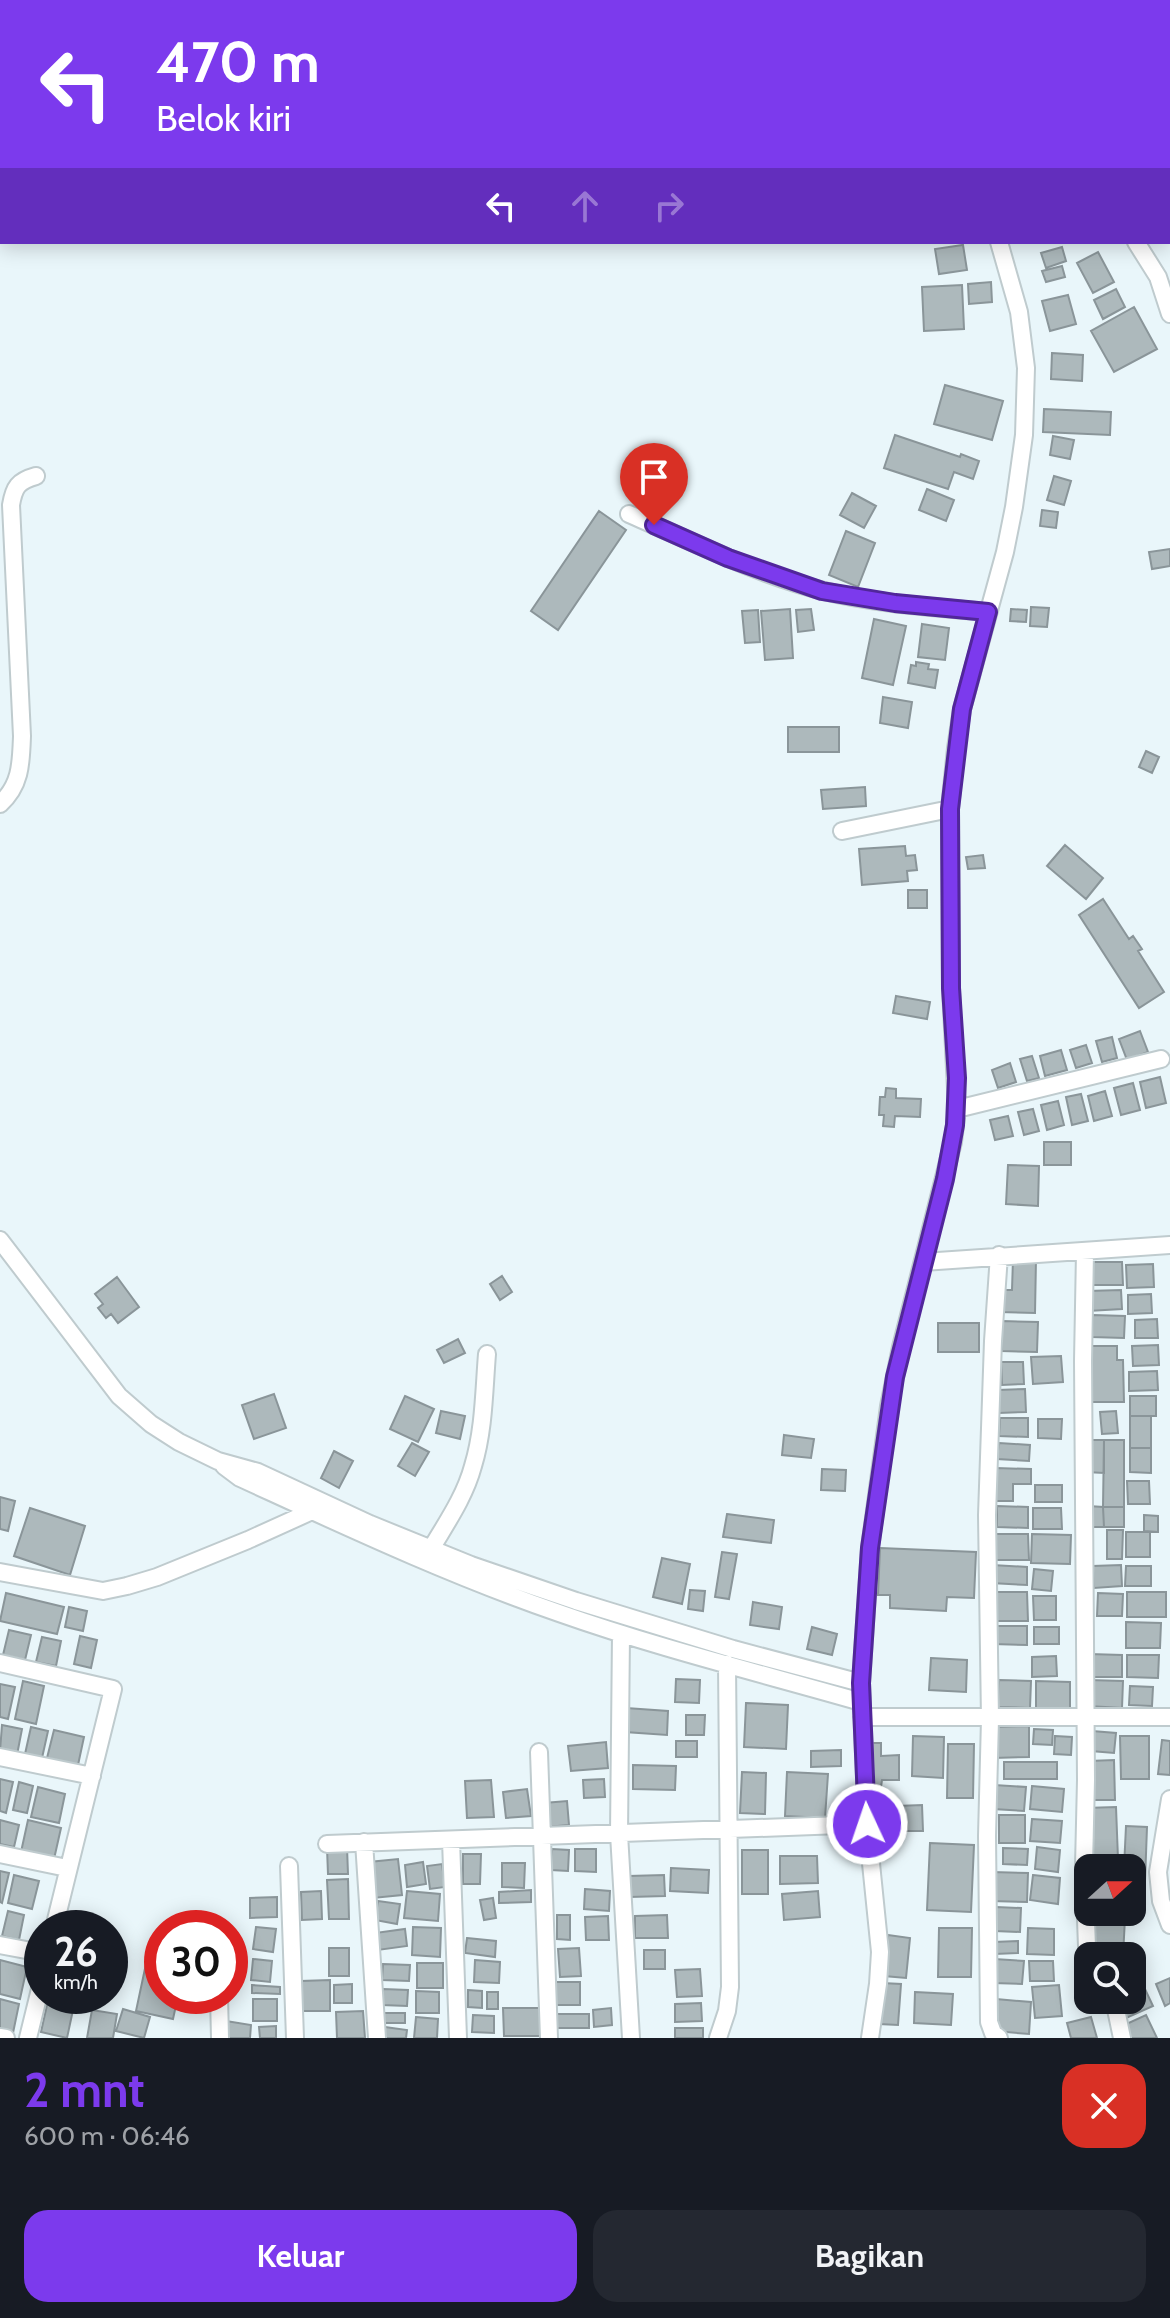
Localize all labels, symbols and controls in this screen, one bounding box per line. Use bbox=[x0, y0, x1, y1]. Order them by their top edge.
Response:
text: 470 m bbox=[156, 28, 320, 96]
icon: left bbox=[24, 32, 128, 136]
text: Belok kiri bbox=[156, 96, 291, 140]
icon: left bbox=[479, 184, 523, 228]
icon: ahead bbox=[563, 184, 607, 228]
icon: right bbox=[647, 184, 691, 228]
pin bbox=[620, 443, 688, 525]
icon: arrive bbox=[632, 455, 676, 499]
position arrow bbox=[825, 1782, 909, 1866]
north arrow bbox=[1074, 1854, 1146, 1926]
map controls bbox=[1074, 1854, 1146, 2014]
speed limit sign: 30 bbox=[144, 1910, 248, 2014]
text: 26 bbox=[54, 1927, 98, 1976]
button: search bbox=[1074, 1942, 1146, 2014]
text: km/h bbox=[54, 1970, 98, 1994]
text: 2 mnt bbox=[24, 2061, 145, 2119]
button: close bbox=[1062, 2064, 1146, 2148]
text: 600 m · 06:46 bbox=[24, 2120, 190, 2152]
button: Keluar bbox=[24, 2210, 577, 2302]
button: Bagikan bbox=[593, 2210, 1146, 2302]

